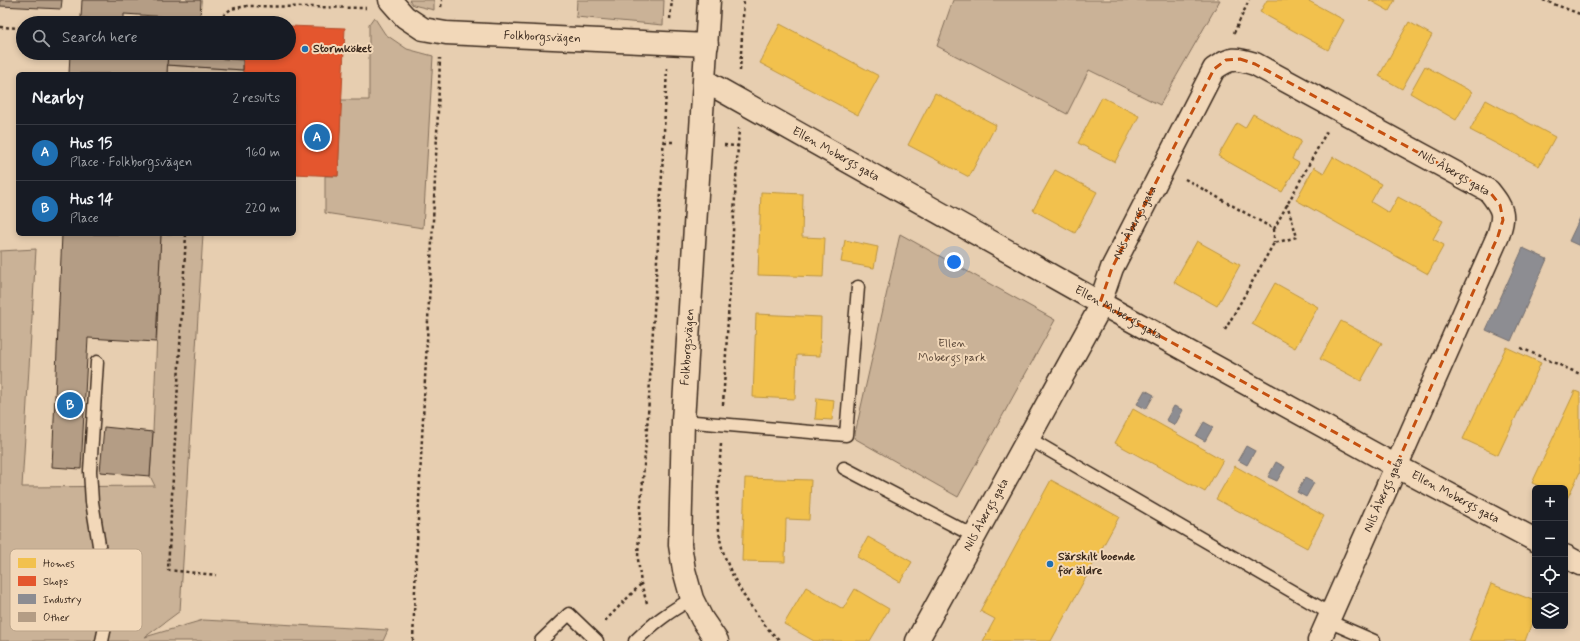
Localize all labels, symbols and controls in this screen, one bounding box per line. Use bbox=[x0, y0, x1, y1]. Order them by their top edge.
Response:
search box bbox=[16, 16, 296, 60]
icon: search bbox=[30, 27, 52, 49]
text: Search here bbox=[62, 28, 138, 48]
street label: Folkborgsvägen bbox=[503, 28, 581, 47]
place label: Stormköket bbox=[313, 41, 372, 57]
marker: Stormköket bbox=[300, 44, 310, 54]
text: Nearby bbox=[32, 87, 84, 109]
text: 2 results bbox=[233, 90, 280, 107]
pin: A bbox=[304, 122, 330, 152]
street label: Ellen Mobergs gata bbox=[789, 124, 882, 186]
text: Hus 15 bbox=[70, 134, 112, 154]
text: A bbox=[41, 144, 49, 161]
text: 160 m bbox=[245, 144, 280, 161]
street label: Nils Åbergs gata bbox=[1415, 146, 1493, 201]
text: Place · Folkborgsvägen bbox=[70, 154, 192, 171]
street label: Nils Åbergs gata bbox=[1110, 183, 1161, 262]
text: Hus 14 bbox=[70, 190, 113, 210]
text: B bbox=[41, 200, 49, 217]
text: 220 m bbox=[245, 200, 280, 217]
text: Place bbox=[70, 210, 99, 227]
your location bbox=[944, 252, 964, 272]
street label: Ellen Mobergs gata bbox=[1072, 282, 1165, 344]
street label: Folkborgsvägen bbox=[677, 308, 699, 386]
park label: Ellen Mobergs park bbox=[918, 336, 986, 367]
pin: B bbox=[57, 390, 83, 420]
street label: Nils Åbergs gata bbox=[1360, 455, 1409, 536]
street label: Ellen Mobergs gata bbox=[1408, 467, 1502, 528]
street label: Nils Åbergs gata bbox=[960, 475, 1013, 554]
map controls bbox=[1532, 485, 1568, 629]
button: + bbox=[1532, 485, 1568, 521]
button: − bbox=[1532, 521, 1568, 557]
legend bbox=[10, 549, 142, 631]
place label: Särskilt boende för äldre bbox=[1057, 549, 1136, 579]
text: Homes bbox=[43, 557, 75, 571]
button: locate bbox=[1532, 557, 1568, 593]
marker: Särskilt boende för äldre bbox=[1045, 559, 1055, 569]
text: Shops bbox=[43, 575, 68, 589]
text: Industry bbox=[43, 593, 82, 607]
button: layers bbox=[1532, 593, 1568, 629]
text: Other bbox=[43, 611, 70, 625]

